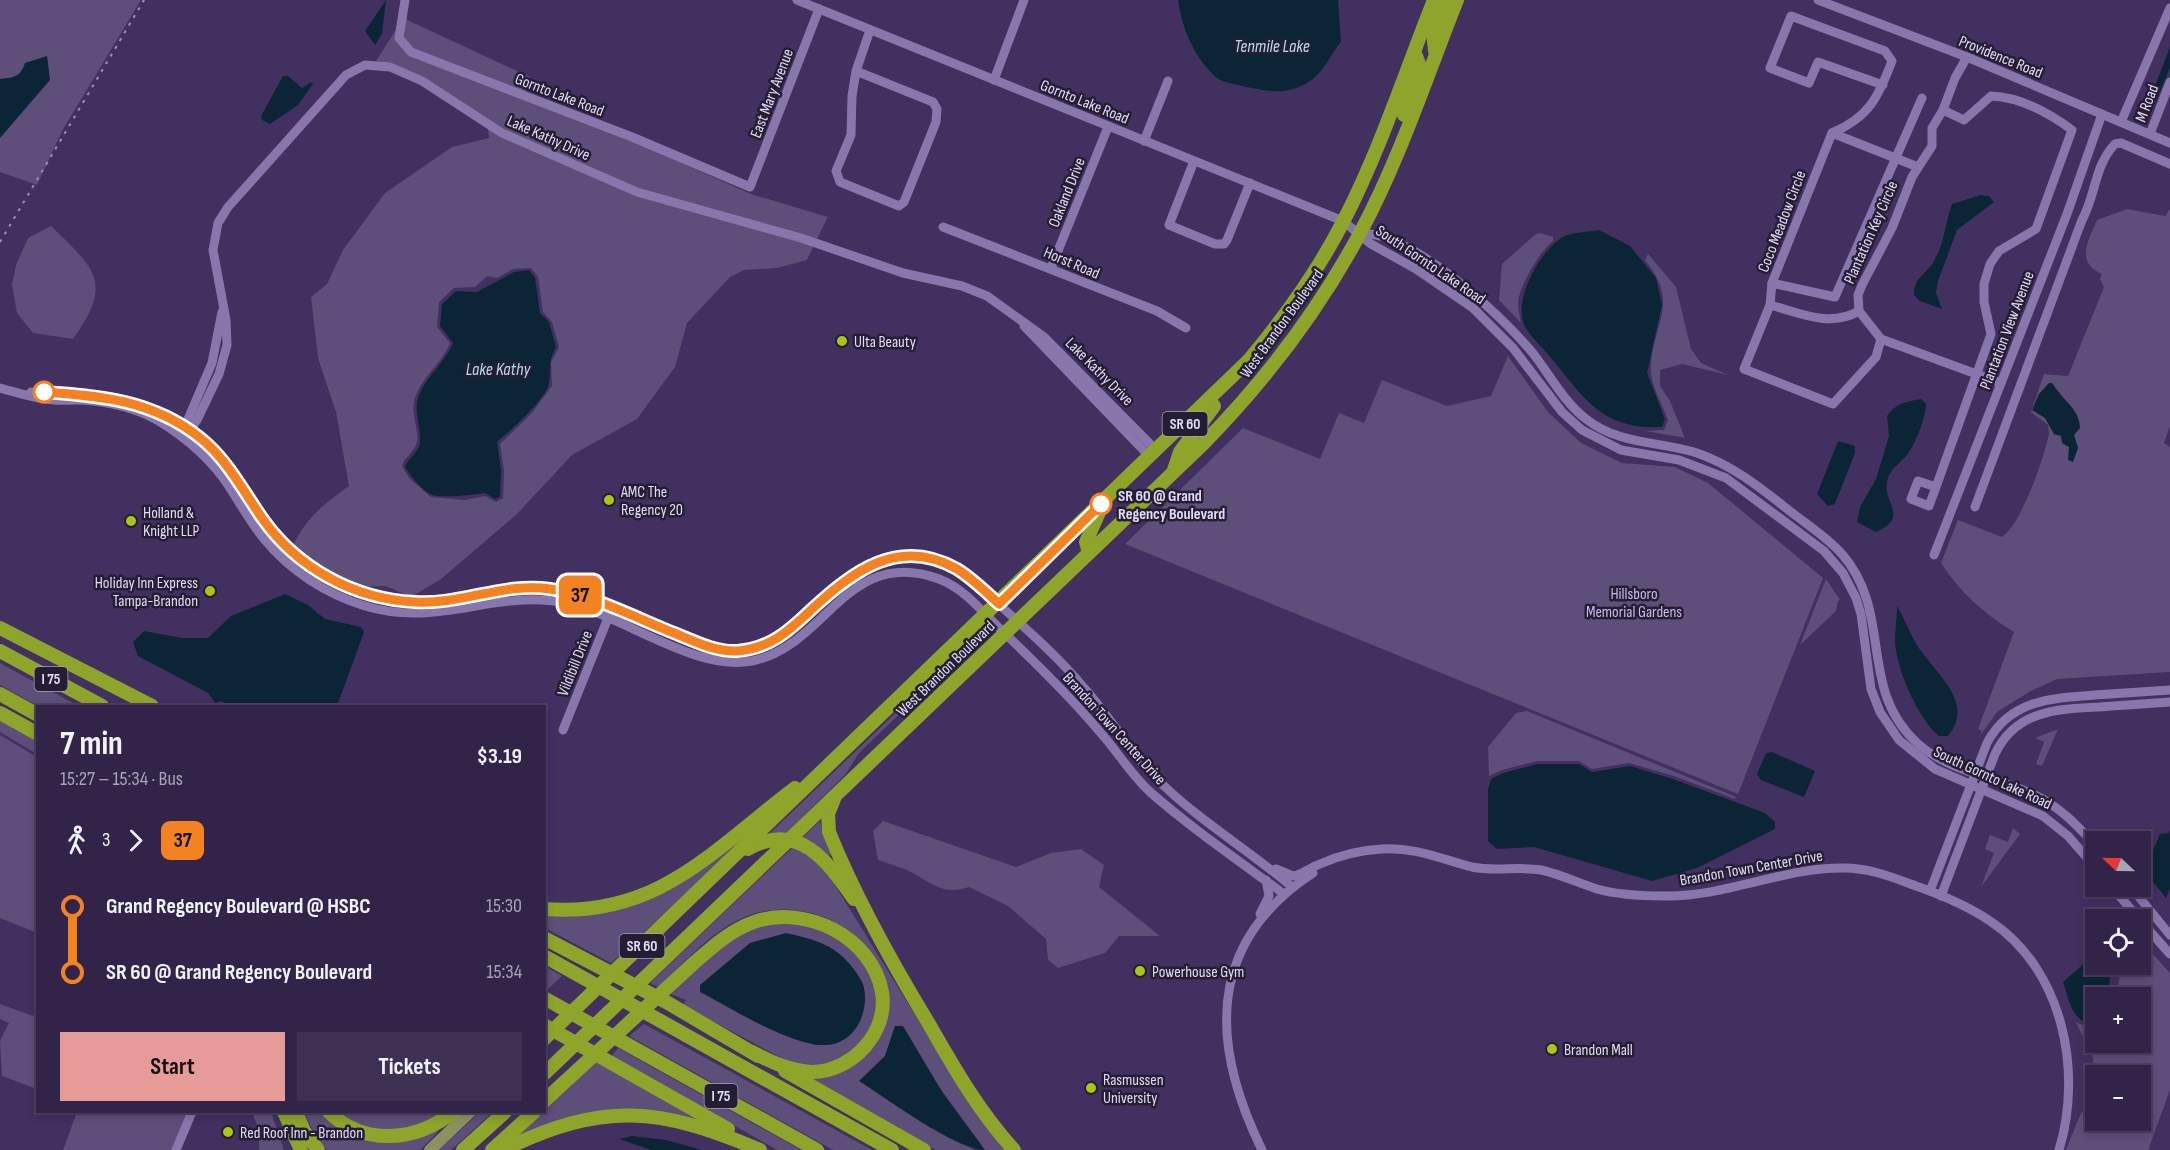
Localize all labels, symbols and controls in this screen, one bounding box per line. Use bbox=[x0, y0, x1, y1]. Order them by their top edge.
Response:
street label: Providence Road bbox=[1956, 32, 2045, 83]
water label: Tenmile Lake bbox=[1234, 36, 1310, 57]
street label: East Mary Avenue bbox=[747, 46, 798, 141]
street label: Gornto Lake Road bbox=[512, 70, 607, 121]
street label: Gornto Lake Road bbox=[1037, 76, 1131, 129]
street label: M Road bbox=[2132, 82, 2163, 125]
street label: Lake Kathy Drive bbox=[504, 112, 593, 165]
street label: Oakland Drive bbox=[1045, 155, 1090, 230]
street label: Coco Meadow Circle bbox=[1754, 168, 1811, 275]
street label: Plantation Key Circle bbox=[1840, 178, 1903, 287]
street label: South Gornto Lake Road bbox=[1372, 222, 1489, 309]
street label: Horst Road bbox=[1041, 243, 1102, 284]
street label: West Brandon Boulevard bbox=[1236, 266, 1328, 382]
street label: Plantation View Avenue bbox=[1976, 269, 2039, 392]
place label: Ulta Beauty bbox=[854, 333, 916, 352]
marker: Ulta Beauty bbox=[835, 334, 849, 348]
street label: Lake Kathy Drive bbox=[1061, 334, 1137, 410]
water label: Lake Kathy bbox=[466, 359, 531, 380]
unlabelled marker bbox=[33, 381, 55, 403]
road number: SR 60 bbox=[1162, 412, 1208, 436]
place label: AMC The Regency 20 bbox=[620, 483, 683, 520]
place label: SR 60 @ Grand Regency Boulevard bbox=[1118, 487, 1225, 524]
marker: AMC The Regency 20 bbox=[602, 493, 616, 507]
marker: SR 60 @ Grand Regency Boulevard bbox=[1090, 493, 1112, 515]
place label: Holland & Knight LLP bbox=[143, 504, 200, 541]
marker: Holland & Knight LLP bbox=[124, 514, 138, 528]
place label: Holiday Inn Express Tampa-Brandon bbox=[95, 574, 198, 611]
line badge: 37 bbox=[553, 576, 607, 614]
text: 37 bbox=[571, 583, 589, 608]
marker: Holiday Inn Express Tampa-Brandon bbox=[203, 584, 217, 598]
park label: Hillsboro Memorial Gardens bbox=[1586, 585, 1682, 622]
street label: West Brandon Boulevard bbox=[893, 617, 999, 721]
street label: Vildibill Drive bbox=[554, 628, 597, 699]
road number: I 75 bbox=[34, 667, 68, 691]
street label: Brandon Town Center Drive bbox=[1058, 669, 1169, 789]
text: 7 min bbox=[60, 724, 123, 764]
text: $3.19 bbox=[477, 743, 522, 770]
street label: South Gornto Lake Road bbox=[1930, 743, 2054, 814]
text: 15:27 – 15:34 · Bus bbox=[60, 767, 183, 791]
icon: walk bbox=[60, 824, 93, 857]
icon: forward bbox=[119, 824, 152, 857]
text: 3 bbox=[102, 828, 110, 852]
text: 37 bbox=[173, 828, 192, 853]
north arrow bbox=[2085, 831, 2151, 897]
map controls bbox=[2085, 831, 2151, 1131]
street label: Brandon Town Center Drive bbox=[1678, 847, 1824, 890]
text: Grand Regency Boulevard @ HSBC bbox=[106, 893, 371, 920]
text: 15:30 bbox=[486, 894, 522, 918]
button: locate bbox=[2085, 909, 2151, 975]
road number: SR 60 bbox=[620, 934, 664, 958]
text: SR 60 @ Grand Regency Boulevard bbox=[106, 959, 372, 986]
text: 15:34 bbox=[486, 960, 522, 984]
place label: Powerhouse Gym bbox=[1152, 963, 1244, 982]
marker: Powerhouse Gym bbox=[1133, 964, 1147, 978]
button: + bbox=[2085, 987, 2151, 1053]
button: Start bbox=[60, 1032, 285, 1101]
button: Tickets bbox=[297, 1032, 522, 1101]
place label: Brandon Mall bbox=[1564, 1041, 1633, 1060]
marker: Brandon Mall bbox=[1545, 1042, 1559, 1056]
button: − bbox=[2085, 1065, 2151, 1131]
place label: Rasmussen University bbox=[1103, 1071, 1164, 1108]
marker: Rasmussen University bbox=[1084, 1081, 1098, 1095]
road number: I 75 bbox=[704, 1084, 738, 1108]
place label: Red Roof Inn - Brandon bbox=[240, 1124, 363, 1143]
marker: Red Roof Inn - Brandon bbox=[221, 1125, 235, 1139]

